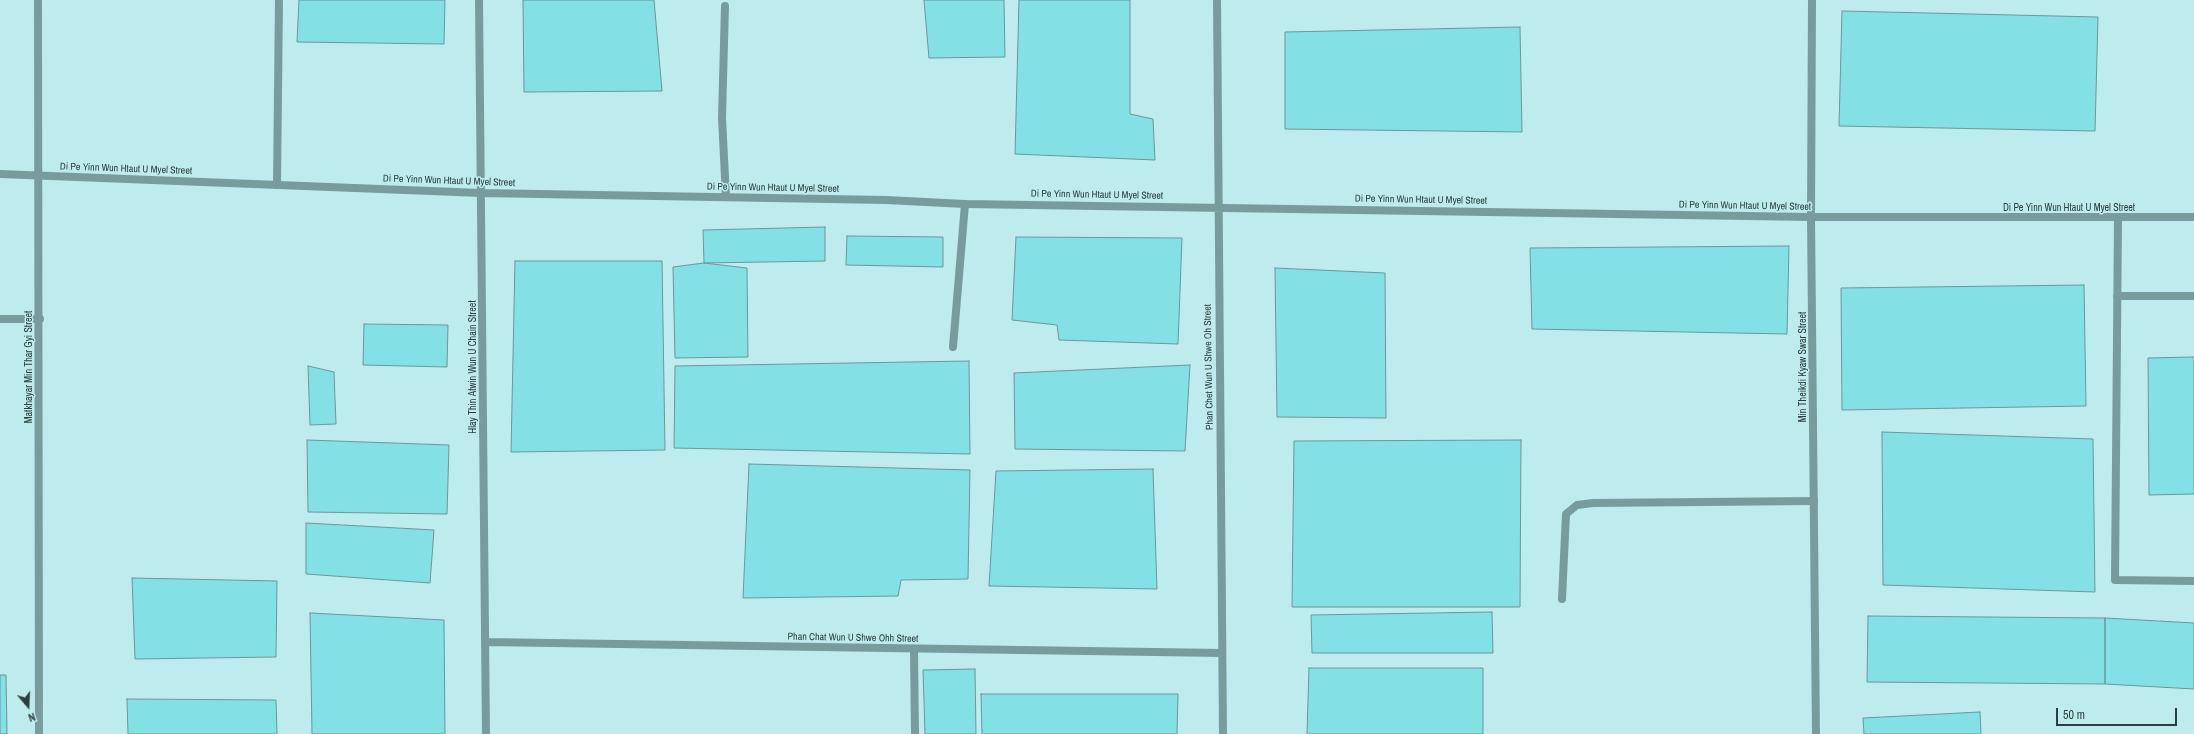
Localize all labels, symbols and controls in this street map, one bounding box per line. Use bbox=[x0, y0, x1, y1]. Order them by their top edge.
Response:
street label: Di Pe Yinn Wun Htaut U Myel Street bbox=[60, 161, 192, 177]
street label: Di Pe Yinn Wun Htaut U Myel Street bbox=[383, 173, 515, 189]
street label: Di Pe Yinn Wun Htaut U Myel Street bbox=[707, 181, 839, 195]
street label: Di Pe Yinn Wun Htaut U Myel Street bbox=[1031, 188, 1163, 202]
street label: Di Pe Yinn Wun Htaut U Myel Street bbox=[1355, 193, 1487, 207]
street label: Di Pe Yinn Wun Htaut U Myel Street bbox=[1679, 199, 1811, 213]
street label: Di Pe Yinn Wun Htaut U Myel Street bbox=[2003, 202, 2135, 214]
street label: Hlay Thin Atwin Wun U Chain Street bbox=[467, 300, 479, 434]
street label: Phan Chet Wun U Shwe Oh Street bbox=[1202, 304, 1216, 430]
street label: Matkhayar Min Thar Gyi Street bbox=[23, 311, 35, 423]
street label: Min Theikdi Kyaw Swar Street bbox=[1797, 312, 1809, 422]
street label: Phan Chat Wun U Shwe Ohh Street bbox=[788, 631, 918, 645]
north arrow bbox=[8, 686, 48, 726]
scale bar bbox=[2058, 700, 2179, 726]
text: 50 m bbox=[2063, 707, 2085, 723]
text: N bbox=[27, 710, 37, 725]

